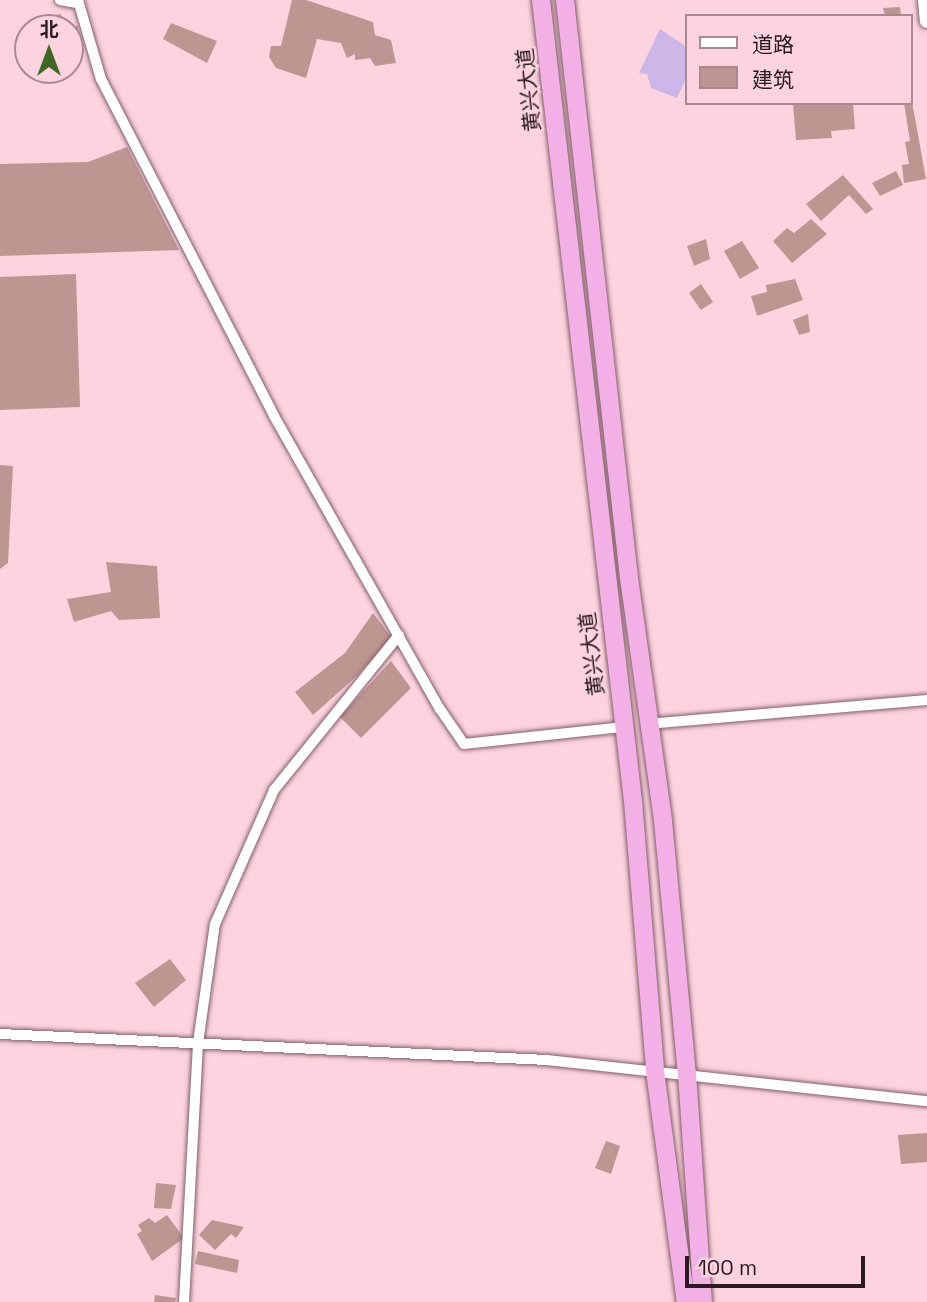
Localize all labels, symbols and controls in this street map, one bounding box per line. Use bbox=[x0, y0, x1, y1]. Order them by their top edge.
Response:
north arrow bbox=[14, 14, 84, 84]
legend bbox=[685, 14, 913, 105]
text: 北 bbox=[39, 17, 59, 42]
text: 道路 bbox=[752, 31, 794, 58]
street label: 黄兴大道 bbox=[512, 47, 546, 133]
text: 建筑 bbox=[752, 66, 794, 93]
street label: 黄兴大道 bbox=[574, 611, 610, 697]
scale bar bbox=[689, 1242, 869, 1286]
text: 100 m bbox=[698, 1254, 757, 1281]

